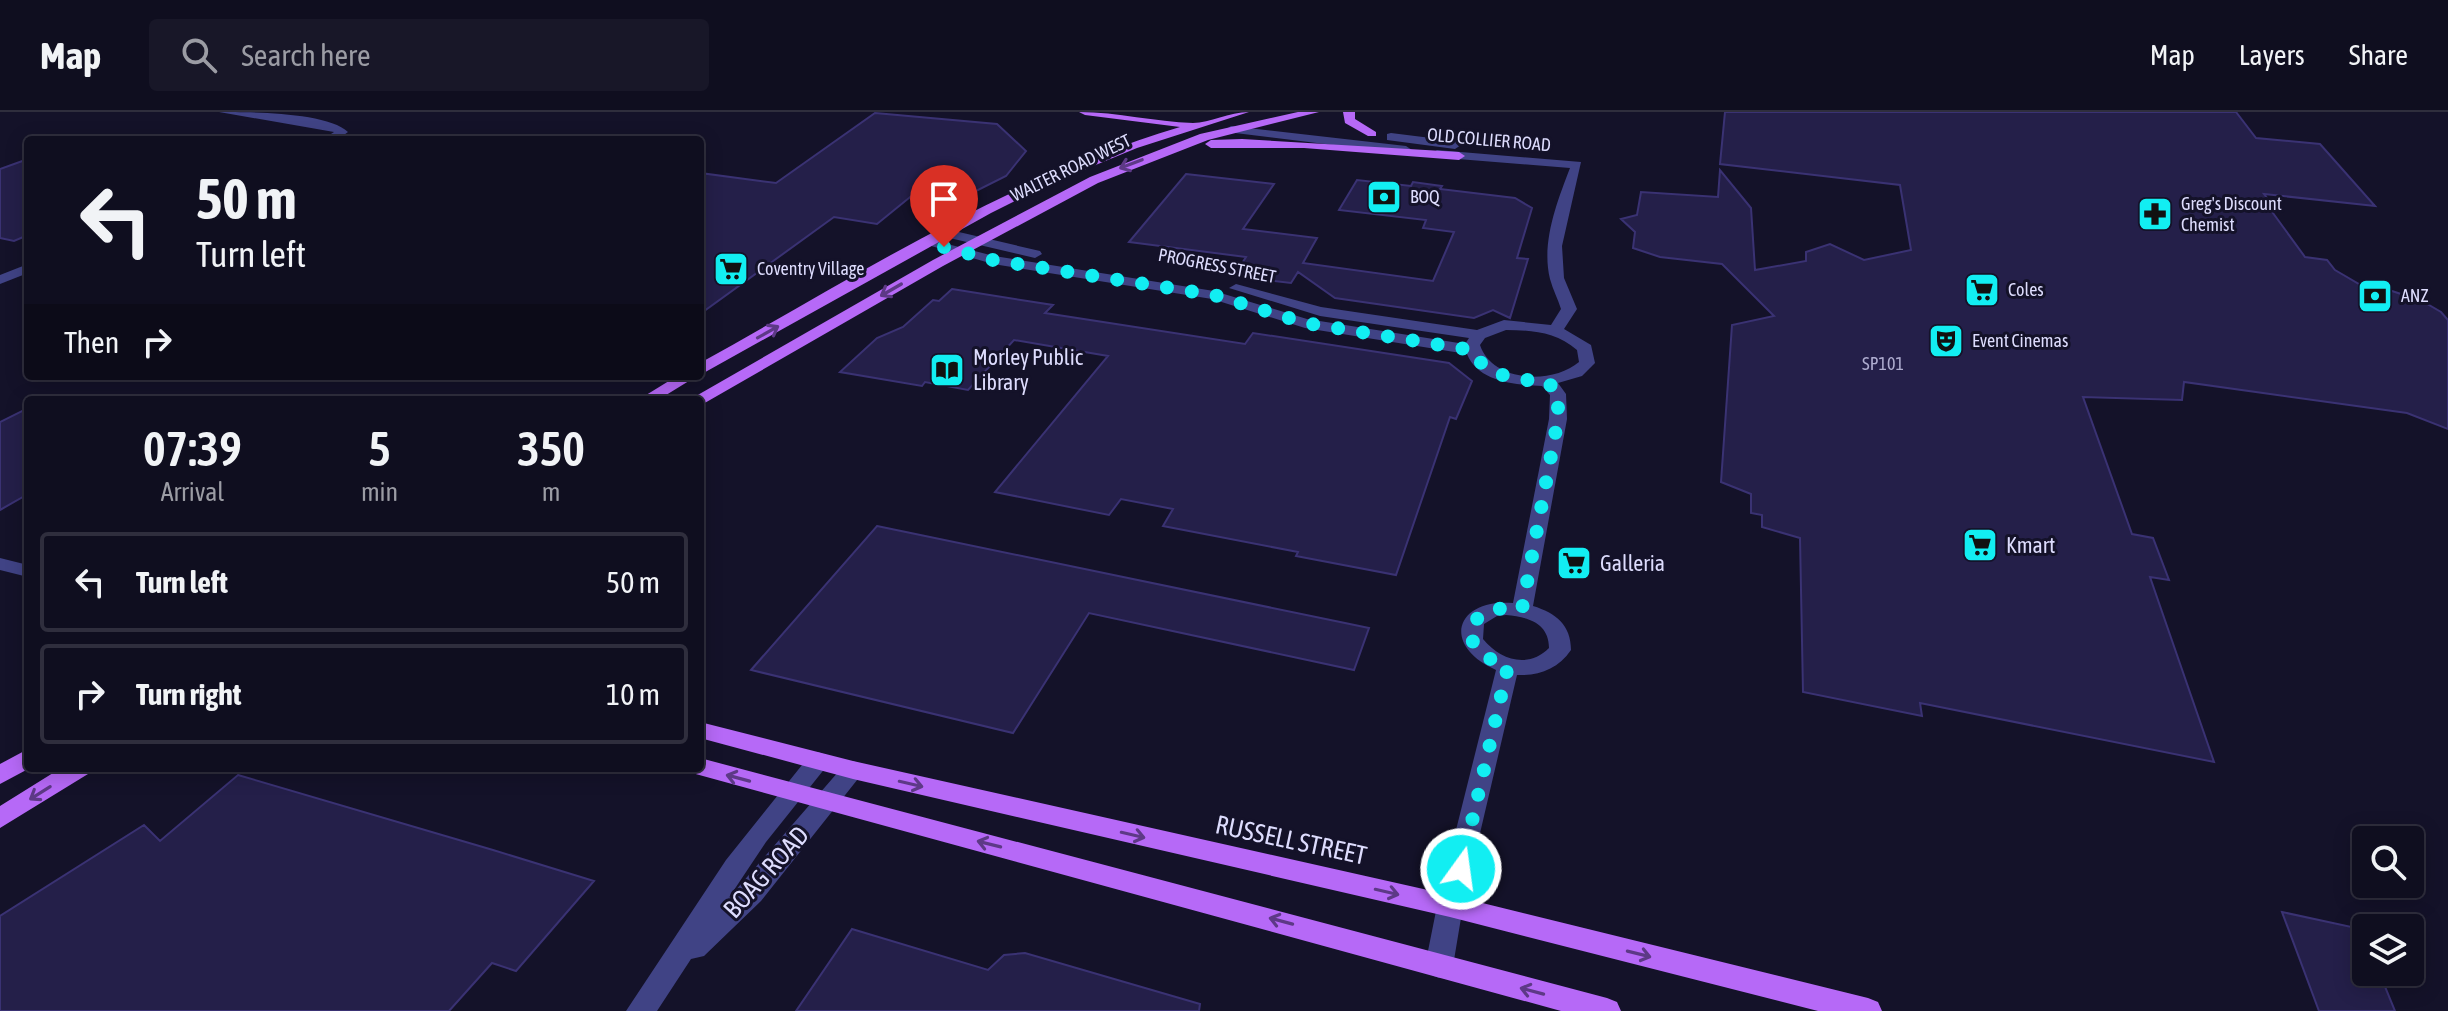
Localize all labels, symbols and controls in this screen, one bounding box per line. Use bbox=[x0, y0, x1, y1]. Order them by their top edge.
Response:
search box bbox=[149, 19, 709, 91]
icon: search bbox=[177, 33, 221, 77]
text: Map bbox=[40, 34, 101, 77]
text: Search here bbox=[241, 38, 371, 72]
text: Map bbox=[2150, 39, 2195, 71]
text: Layers bbox=[2239, 39, 2305, 71]
text: Share bbox=[2349, 39, 2408, 71]
street label: OLD COLLIER ROAD bbox=[1426, 124, 1552, 155]
street label: WALTER ROAD WEST bbox=[1007, 129, 1134, 206]
one-way arrow bbox=[1119, 158, 1144, 172]
pin bbox=[910, 165, 978, 247]
text: 50 m bbox=[196, 167, 297, 231]
icon: left bbox=[64, 168, 168, 272]
icon: arrive bbox=[922, 177, 966, 221]
bank icon: BOQ bbox=[1365, 178, 1403, 216]
place label: BOQ bbox=[1410, 186, 1440, 207]
place label: Greg's Discount Chemist bbox=[2181, 193, 2282, 235]
pharmacy icon: Greg's Discount Chemist bbox=[2136, 195, 2174, 233]
text: Turn left bbox=[196, 233, 306, 275]
street label: PROGRESS STREET bbox=[1156, 244, 1278, 287]
supermarket icon: Coventry Village bbox=[712, 250, 750, 288]
place label: Coventry Village bbox=[757, 258, 864, 279]
supermarket icon: Coles bbox=[1963, 271, 2001, 309]
bank icon: ANZ bbox=[2356, 277, 2394, 315]
place label: Coles bbox=[2008, 279, 2044, 300]
one-way arrow bbox=[880, 282, 903, 298]
place label: ANZ bbox=[2401, 285, 2429, 306]
icon: right bbox=[135, 320, 179, 364]
theatre icon: Event Cinemas bbox=[1927, 322, 1965, 360]
one-way arrow bbox=[756, 324, 779, 340]
text: Then bbox=[64, 325, 119, 359]
place label: Event Cinemas bbox=[1972, 330, 2068, 351]
place label: Morley Public Library bbox=[973, 344, 1084, 395]
library icon: Morley Public Library bbox=[928, 351, 966, 389]
house number: SP101 bbox=[1862, 353, 1904, 374]
text: 07:39 bbox=[143, 421, 242, 476]
text: 5 bbox=[368, 421, 391, 476]
text: 350 bbox=[517, 421, 585, 476]
text: Arrival bbox=[161, 477, 224, 507]
text: min bbox=[361, 477, 398, 507]
text: m bbox=[542, 477, 560, 507]
supermarket icon: Kmart bbox=[1961, 526, 1999, 564]
place label: Kmart bbox=[2006, 532, 2055, 558]
supermarket icon: Galleria bbox=[1555, 544, 1593, 582]
place label: Galleria bbox=[1600, 550, 1665, 576]
icon: left bbox=[68, 560, 112, 604]
text: Turn left bbox=[136, 565, 228, 599]
text: 50 m bbox=[606, 565, 660, 599]
icon: right bbox=[68, 672, 112, 716]
text: Turn right bbox=[136, 677, 242, 711]
text: 10 m bbox=[606, 677, 660, 711]
one-way arrow bbox=[725, 769, 751, 784]
one-way arrow bbox=[898, 777, 924, 792]
one-way arrow bbox=[29, 785, 52, 801]
street label: RUSSELL STREET bbox=[1213, 809, 1370, 871]
street label: BOAG ROAD bbox=[717, 820, 815, 924]
map controls bbox=[2352, 826, 2424, 986]
button: search bbox=[2352, 826, 2424, 898]
position arrow bbox=[1419, 827, 1503, 911]
one-way arrow bbox=[1119, 828, 1145, 843]
one-way arrow bbox=[977, 835, 1003, 850]
one-way arrow bbox=[1373, 885, 1399, 900]
one-way arrow bbox=[1269, 913, 1295, 928]
button: layers bbox=[2352, 914, 2424, 986]
one-way arrow bbox=[1626, 947, 1652, 962]
one-way arrow bbox=[1519, 982, 1545, 997]

